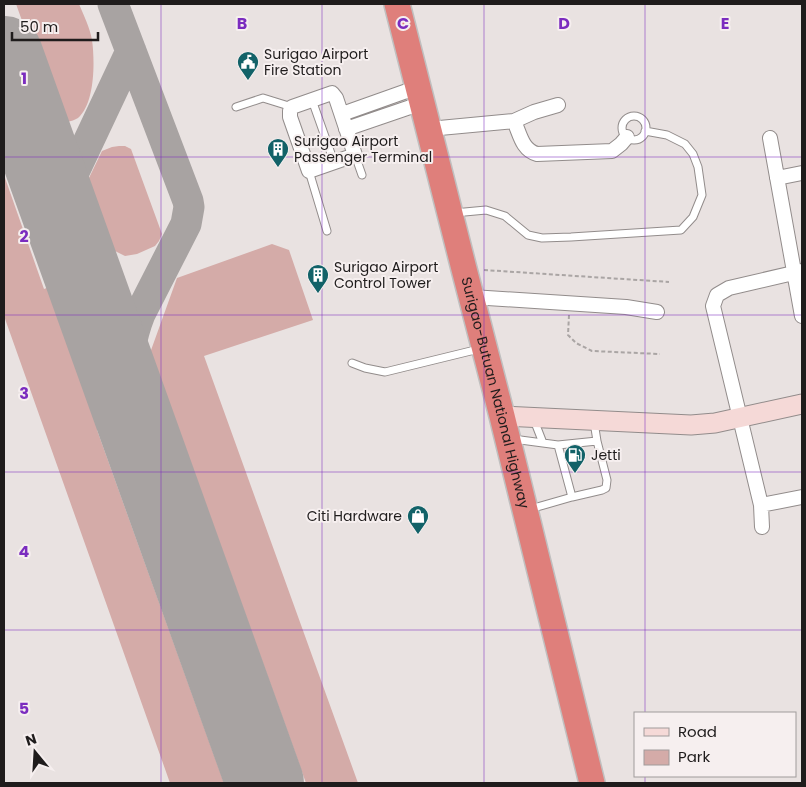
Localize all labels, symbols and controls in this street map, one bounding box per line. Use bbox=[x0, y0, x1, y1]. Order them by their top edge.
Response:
scale bar bbox=[12, 10, 99, 42]
text: B bbox=[237, 12, 247, 35]
text: C bbox=[397, 12, 409, 35]
text: D bbox=[558, 12, 570, 35]
text: E bbox=[721, 12, 729, 35]
text: 50 m bbox=[20, 16, 58, 37]
place label: Surigao Airport Fire Station bbox=[264, 44, 368, 80]
public building icon: Surigao Airport Fire Station bbox=[236, 50, 260, 81]
text: 1 bbox=[21, 67, 27, 90]
place label: Surigao Airport Passenger Terminal bbox=[294, 131, 432, 167]
building icon: Surigao Airport Passenger Terminal bbox=[266, 137, 290, 168]
text: 2 bbox=[19, 225, 29, 248]
place label: Surigao Airport Control Tower bbox=[334, 257, 438, 293]
building icon: Surigao Airport Control Tower bbox=[306, 263, 330, 294]
street label: Surigao-Butuan National Highway bbox=[456, 275, 534, 511]
text: 3 bbox=[19, 382, 29, 405]
fuel station icon: Jetti bbox=[563, 443, 587, 474]
place label: Jetti bbox=[591, 445, 621, 465]
shop icon: Citi Hardware bbox=[406, 504, 430, 535]
place label: Citi Hardware bbox=[307, 506, 402, 526]
text: 4 bbox=[19, 540, 30, 563]
text: 5 bbox=[19, 697, 29, 720]
legend bbox=[634, 712, 796, 777]
text: Road bbox=[678, 721, 717, 742]
north arrow bbox=[10, 727, 60, 777]
text: N bbox=[23, 728, 39, 751]
text: Park bbox=[678, 746, 710, 767]

